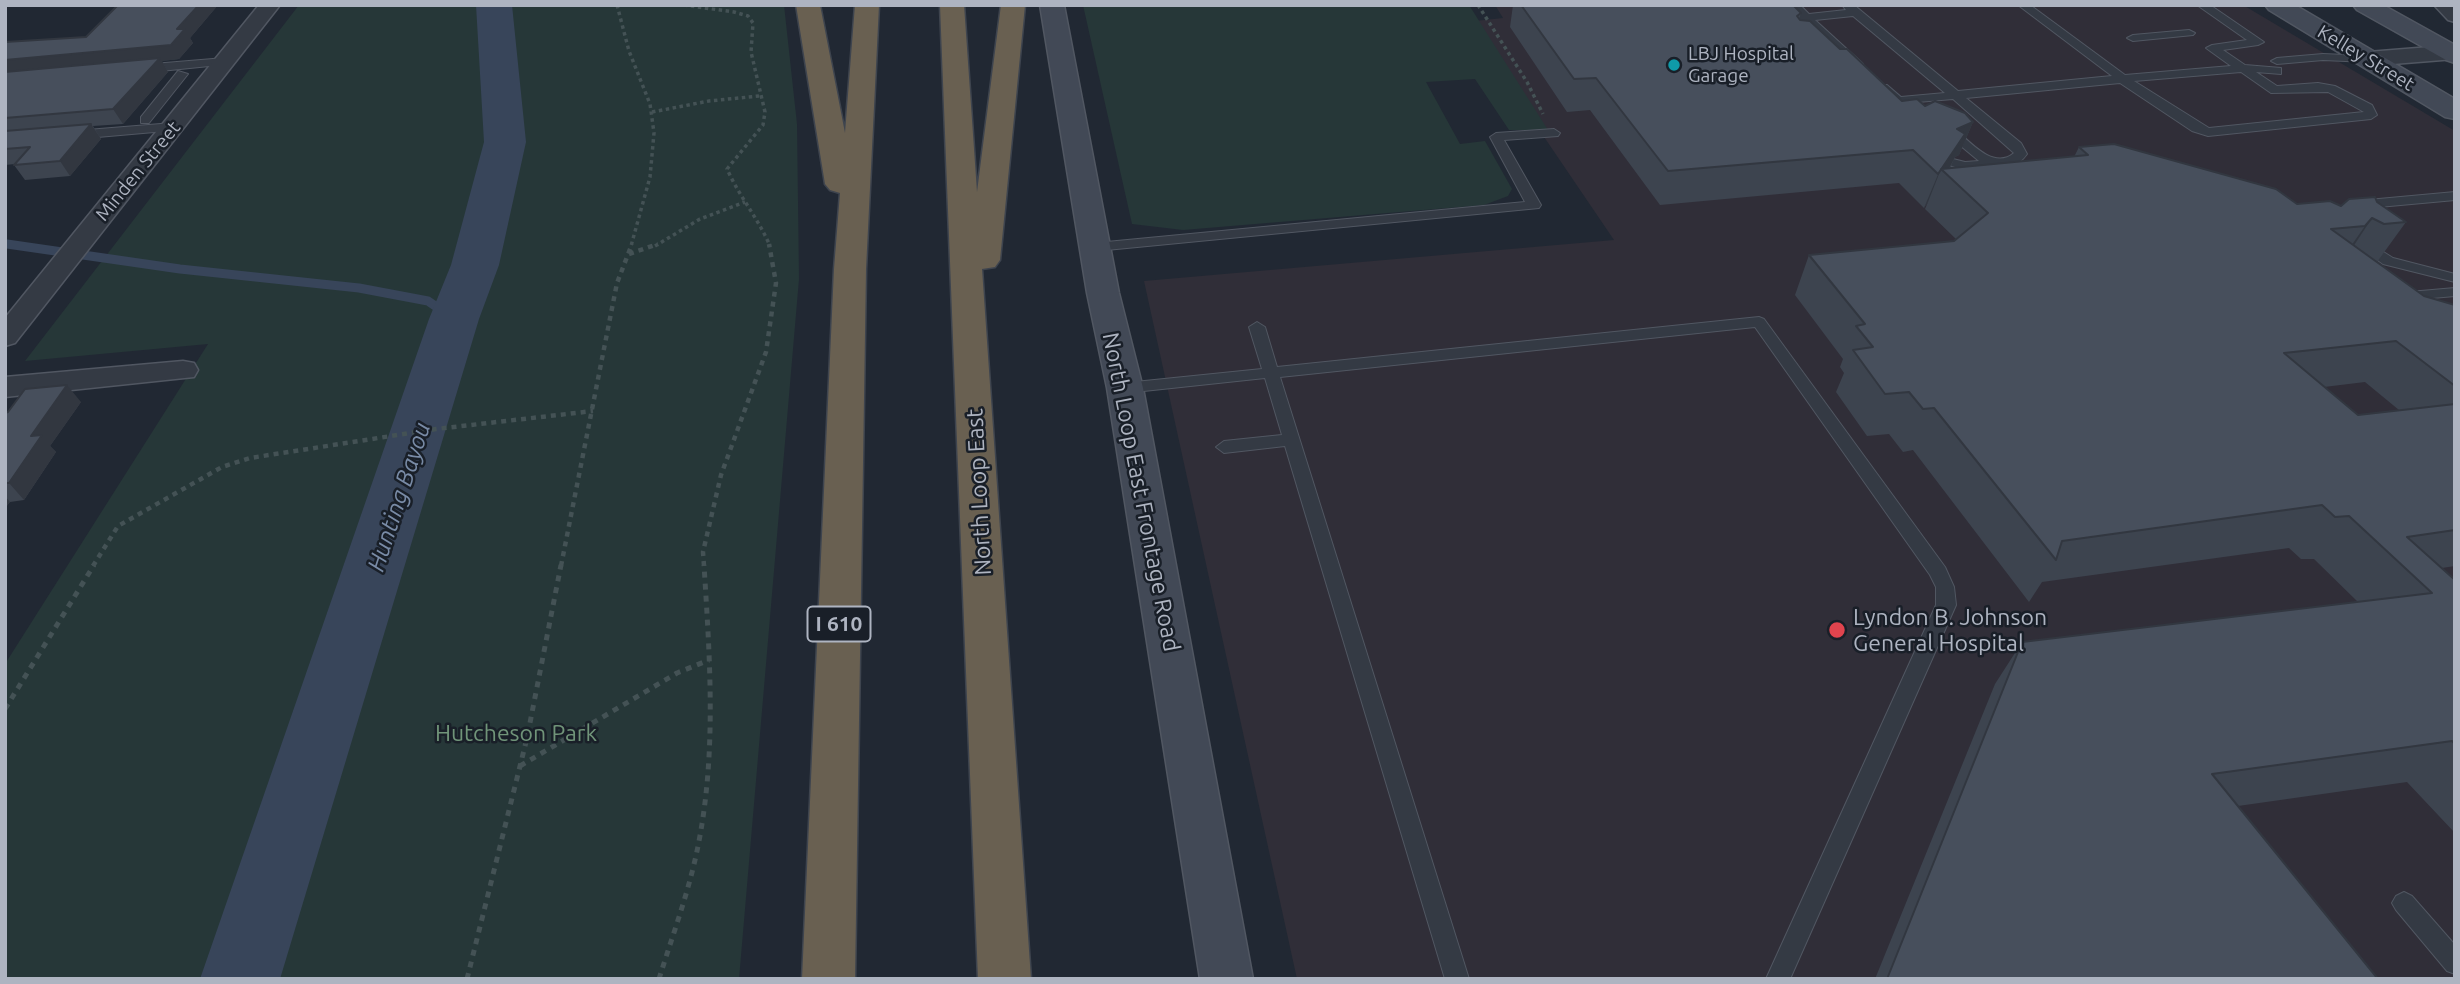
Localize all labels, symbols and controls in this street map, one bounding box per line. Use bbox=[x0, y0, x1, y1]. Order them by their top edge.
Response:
street label: Kelley Street bbox=[2313, 20, 2419, 96]
place label: LBJ Hospital Garage bbox=[1688, 43, 1794, 87]
marker: LBJ Hospital Garage bbox=[1666, 57, 1682, 73]
street label: Minden Street bbox=[91, 116, 185, 226]
street label: North Loop East Frontage Road bbox=[1097, 330, 1185, 654]
street label: North Loop East bbox=[961, 408, 997, 576]
water label: Hunting Bayou bbox=[361, 419, 437, 575]
place label: Lyndon B. Johnson General Hospital bbox=[1853, 603, 2047, 657]
road number: I 610 bbox=[808, 606, 870, 642]
marker: Lyndon B. Johnson General Hospital bbox=[1827, 620, 1847, 640]
park label: Hutcheson Park bbox=[435, 719, 597, 747]

